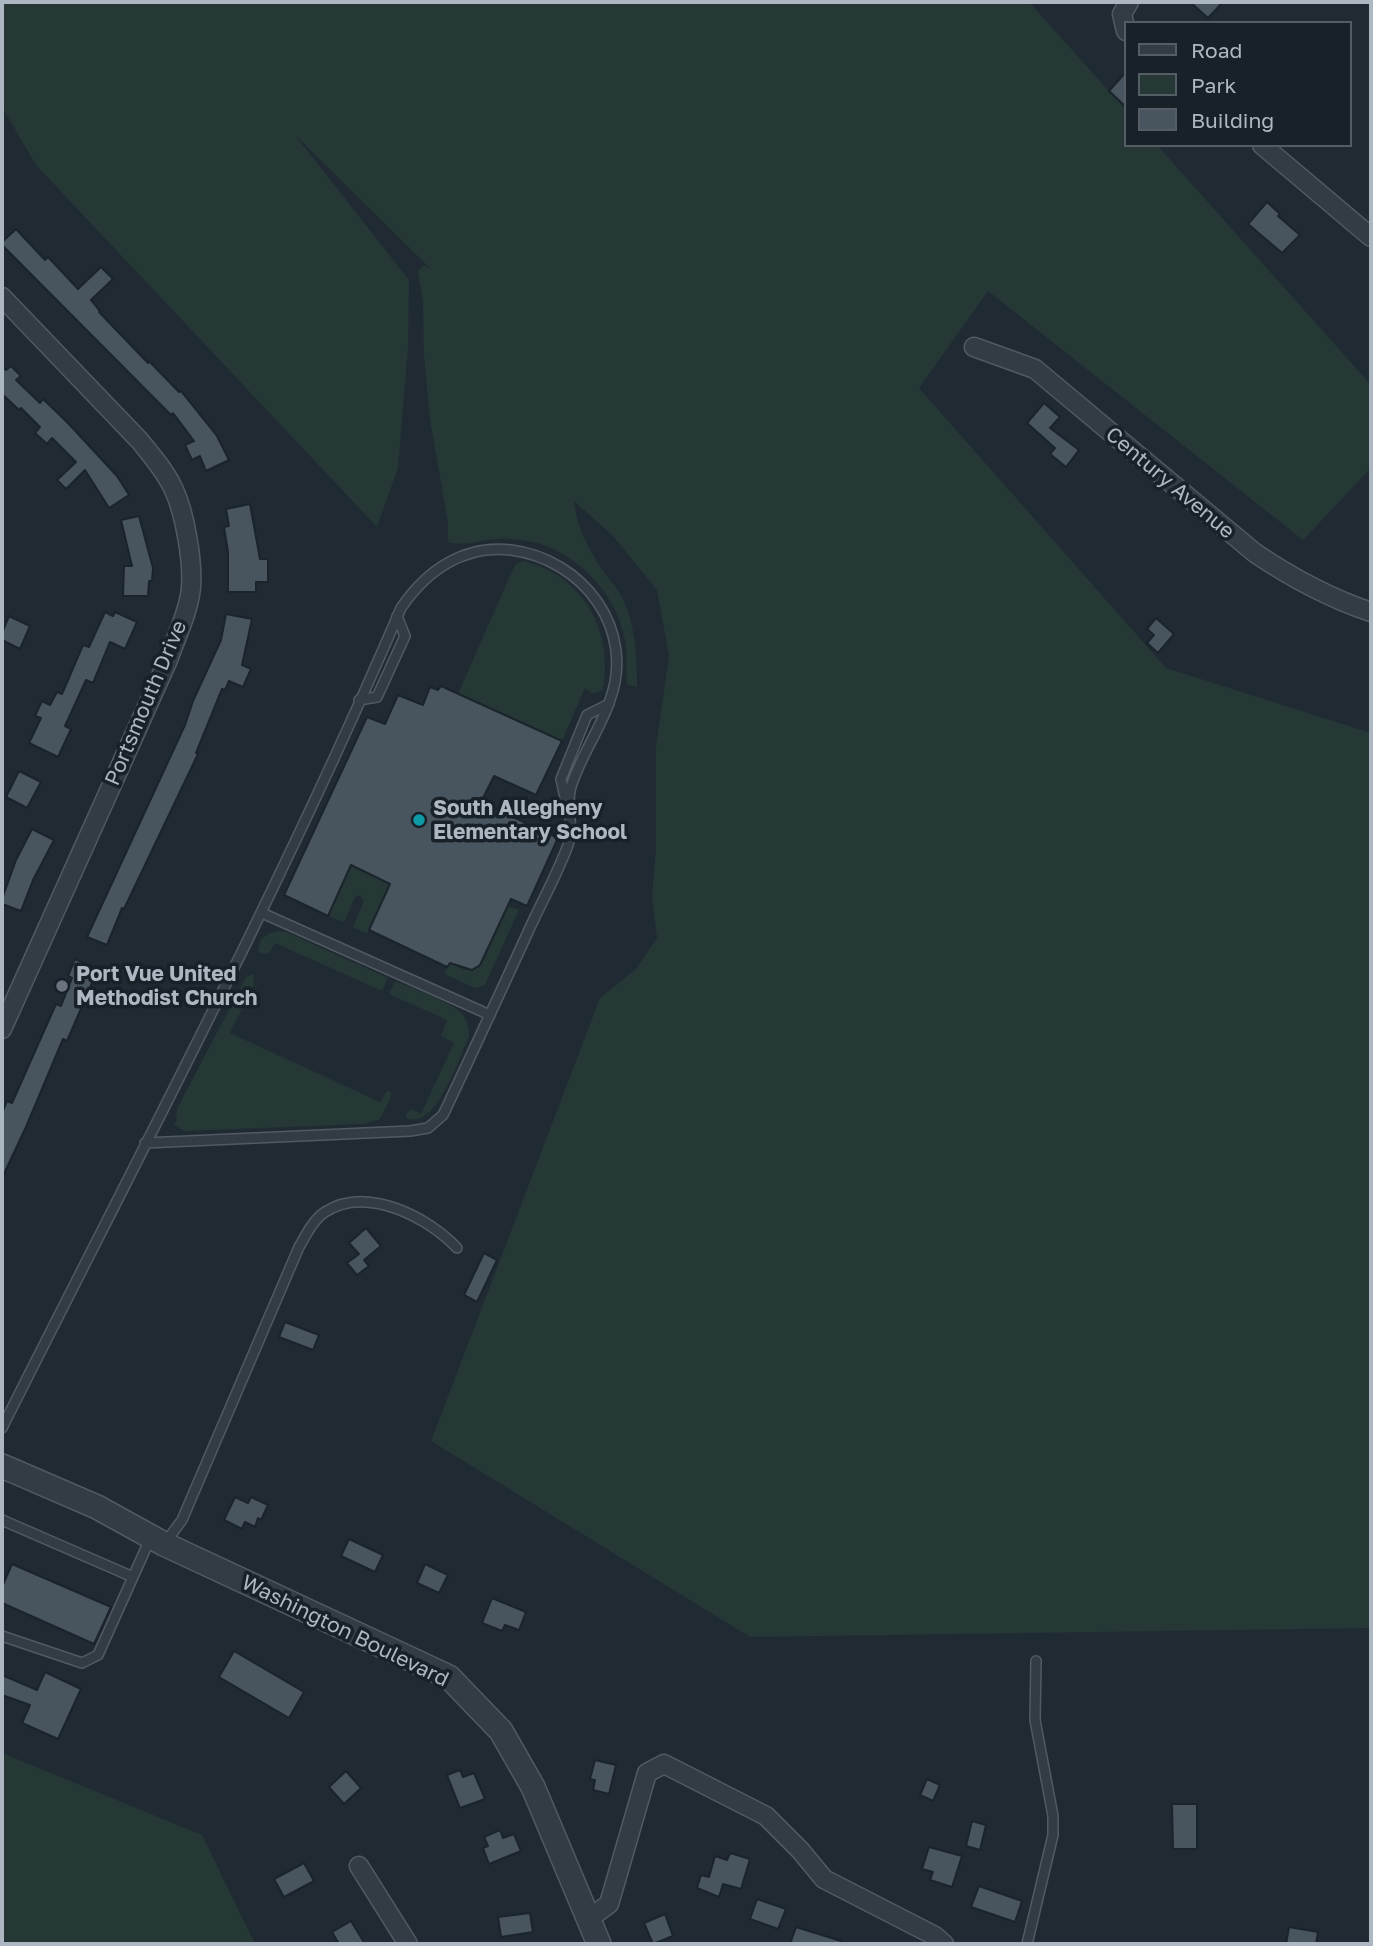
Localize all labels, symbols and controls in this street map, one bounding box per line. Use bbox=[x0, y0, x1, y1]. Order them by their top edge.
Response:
legend bbox=[1124, 21, 1352, 147]
text: Road bbox=[1191, 37, 1242, 63]
text: Park bbox=[1191, 72, 1236, 98]
text: Building bbox=[1191, 107, 1274, 133]
street label: Century Avenue bbox=[1101, 422, 1239, 544]
street label: Portsmouth Drive bbox=[100, 617, 192, 789]
place label: South Allegheny Elementary School bbox=[433, 795, 627, 845]
marker: South Allegheny Elementary School bbox=[411, 812, 427, 828]
place label: Port Vue United Methodist Church bbox=[76, 961, 257, 1011]
marker: Port Vue United Methodist Church bbox=[54, 978, 70, 994]
street label: Washington Boulevard bbox=[237, 1570, 453, 1692]

